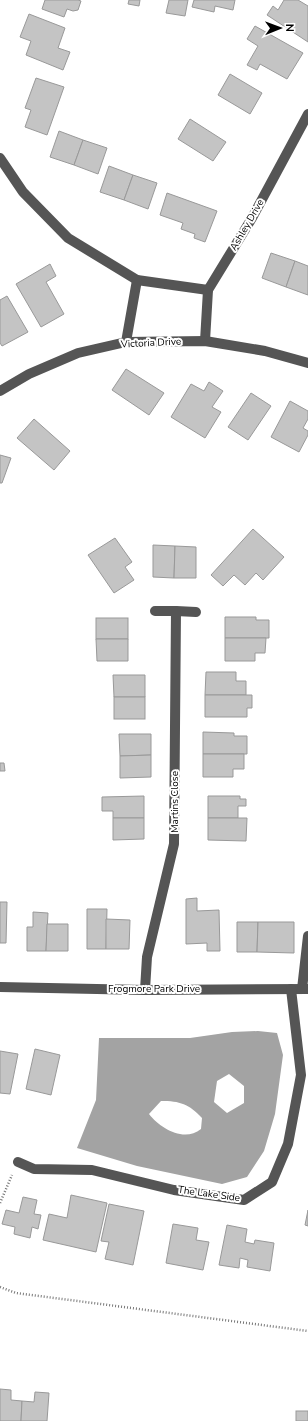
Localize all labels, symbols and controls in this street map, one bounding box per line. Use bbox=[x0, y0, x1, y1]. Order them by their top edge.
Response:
north arrow bbox=[260, 8, 300, 48]
text: N bbox=[282, 24, 297, 32]
street label: Ashley Drive bbox=[227, 197, 267, 253]
street label: Victoria Drive bbox=[120, 334, 181, 352]
street label: Martins Close bbox=[168, 771, 182, 833]
street label: Frogmore Park Drive bbox=[108, 982, 200, 996]
street label: The Lake Side bbox=[177, 1183, 241, 1205]

